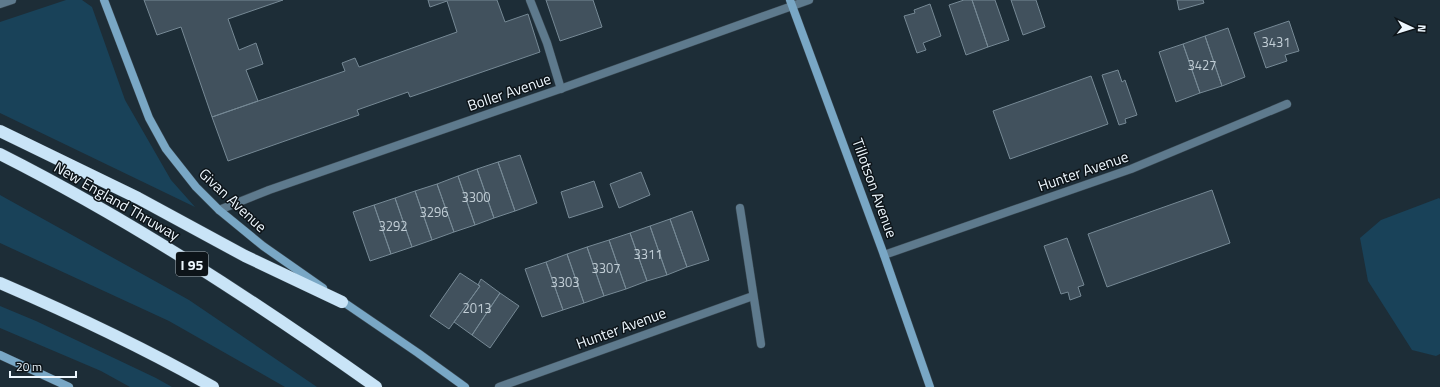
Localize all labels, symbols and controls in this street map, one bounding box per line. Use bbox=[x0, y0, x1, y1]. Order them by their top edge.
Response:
north arrow bbox=[1392, 8, 1432, 48]
text: N bbox=[1414, 24, 1430, 33]
house number: 3431 bbox=[1261, 32, 1291, 52]
house number: 3427 bbox=[1187, 55, 1217, 75]
street label: Boller Avenue bbox=[464, 67, 554, 117]
street label: Tillotson Avenue bbox=[846, 135, 904, 241]
street label: Hunter Avenue bbox=[1035, 145, 1131, 197]
street label: New England Thruway bbox=[50, 156, 184, 246]
street label: Givan Avenue bbox=[194, 162, 272, 238]
house number: 3300 bbox=[461, 187, 491, 207]
house number: 3296 bbox=[419, 202, 449, 222]
house number: 3292 bbox=[378, 216, 408, 236]
house number: 3311 bbox=[633, 244, 663, 264]
road number: I 95 bbox=[176, 252, 208, 276]
house number: 3307 bbox=[591, 258, 621, 278]
house number: 3303 bbox=[550, 272, 580, 292]
house number: 2013 bbox=[462, 298, 492, 318]
street label: Hunter Avenue bbox=[573, 301, 669, 355]
scale bar bbox=[10, 353, 76, 379]
text: 20 m bbox=[16, 357, 42, 376]

